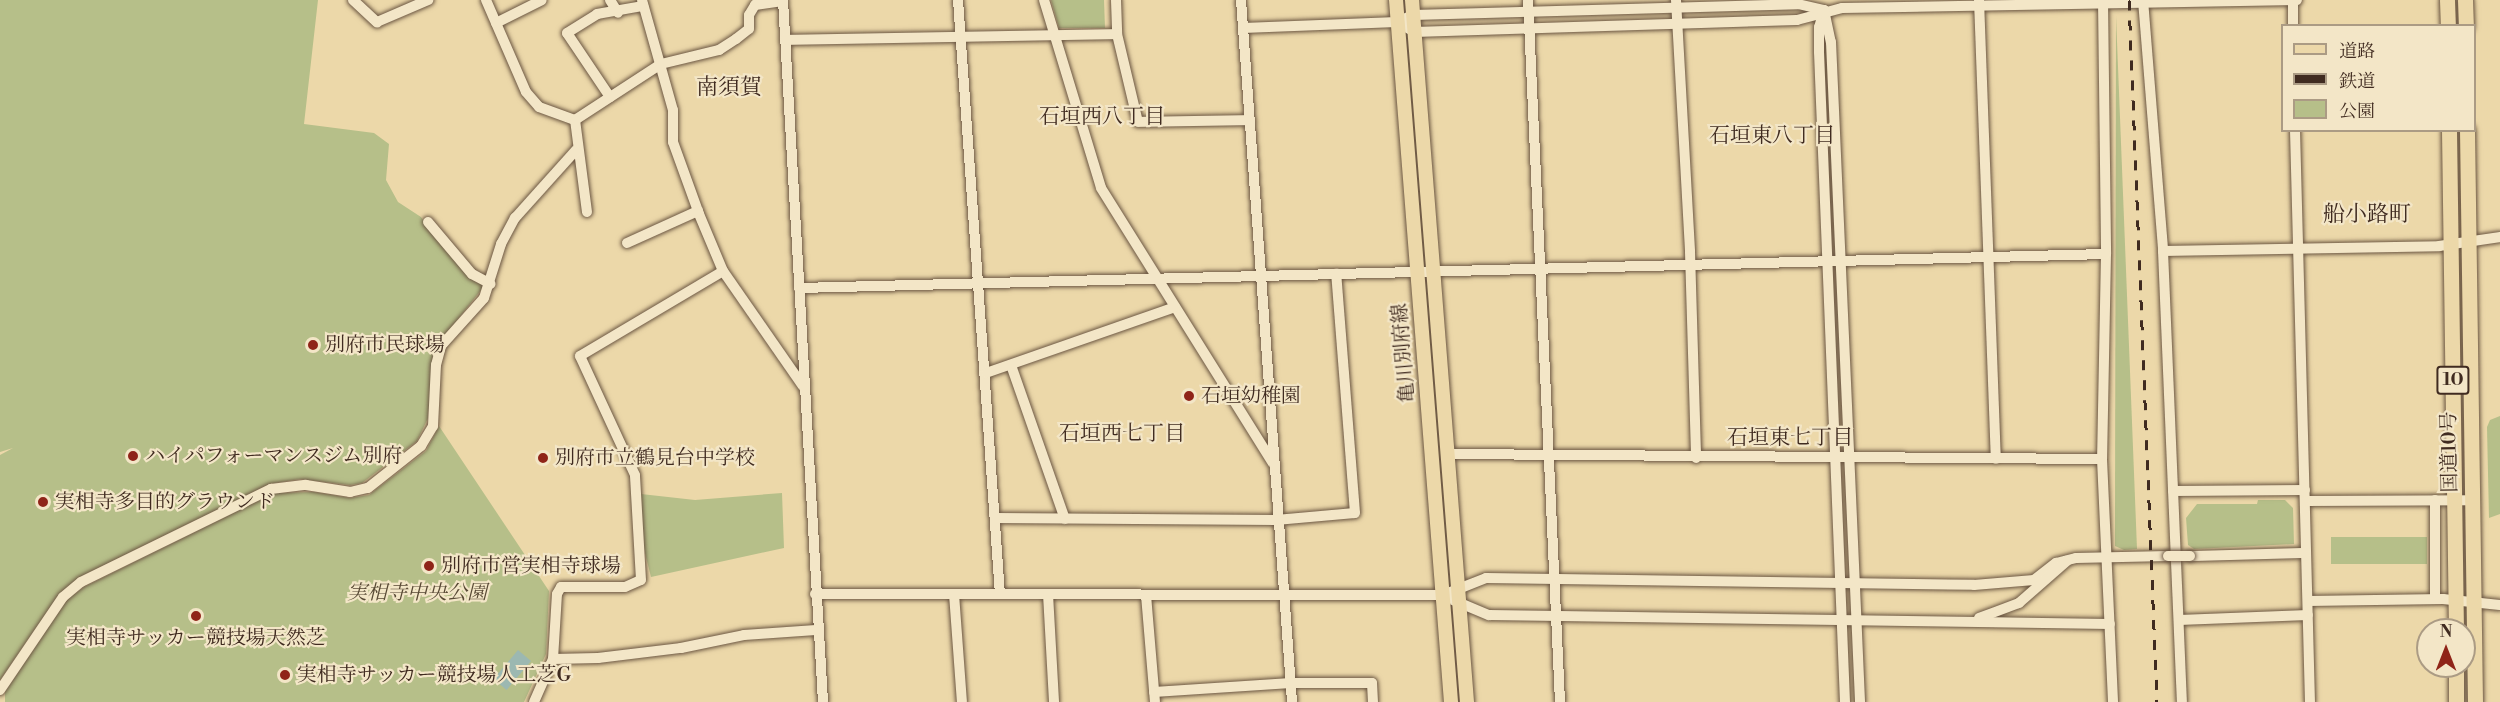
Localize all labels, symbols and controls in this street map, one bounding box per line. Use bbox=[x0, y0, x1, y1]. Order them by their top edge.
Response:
legend bbox=[2281, 24, 2476, 132]
text: 道路 bbox=[2339, 40, 2375, 63]
text: 鉄道 bbox=[2339, 70, 2375, 93]
district label: 南須賀 bbox=[696, 75, 762, 101]
text: 公園 bbox=[2339, 100, 2375, 123]
district label: 石垣西八丁目 bbox=[1039, 104, 1165, 130]
district label: 石垣東八丁目 bbox=[1709, 123, 1835, 149]
district label: 船小路町 bbox=[2323, 202, 2411, 228]
street label: 亀川別府線 bbox=[1388, 302, 1420, 404]
place label: 別府市民球場 bbox=[325, 333, 445, 357]
marker: 別府市民球場 bbox=[306, 338, 320, 352]
road number: 10 bbox=[2435, 365, 2471, 395]
place label: 石垣幼稚園 bbox=[1201, 384, 1301, 408]
marker: 石垣幼稚園 bbox=[1182, 389, 1196, 403]
street label: 国道10号 bbox=[2437, 411, 2463, 493]
district label: 石垣西七丁目 bbox=[1059, 421, 1185, 447]
district label: 石垣東七丁目 bbox=[1727, 425, 1853, 451]
place label: ハイパフォーマンスジム別府 bbox=[145, 444, 405, 468]
place label: 別府市立鶴見台中学校 bbox=[555, 446, 755, 470]
marker: ハイパフォーマンスジム別府 bbox=[126, 449, 140, 463]
marker: 別府市立鶴見台中学校 bbox=[536, 451, 550, 465]
place label: 実相寺多目的グラウンド bbox=[55, 490, 275, 514]
marker: 実相寺多目的グラウンド bbox=[36, 495, 50, 509]
place label: 別府市営実相寺球場 bbox=[441, 554, 621, 578]
marker: 別府市営実相寺球場 bbox=[422, 559, 436, 573]
park label: 実相寺中央公園 bbox=[347, 581, 487, 605]
marker: 実相寺サッカー競技場天然芝 bbox=[189, 609, 203, 623]
north arrow bbox=[2416, 618, 2476, 678]
text: N bbox=[2440, 622, 2452, 642]
place label: 実相寺サッカー競技場天然芝 bbox=[66, 626, 326, 650]
place label: 実相寺サッカー競技場人工芝G bbox=[297, 663, 572, 687]
marker: 実相寺サッカー競技場人工芝G bbox=[278, 668, 292, 682]

